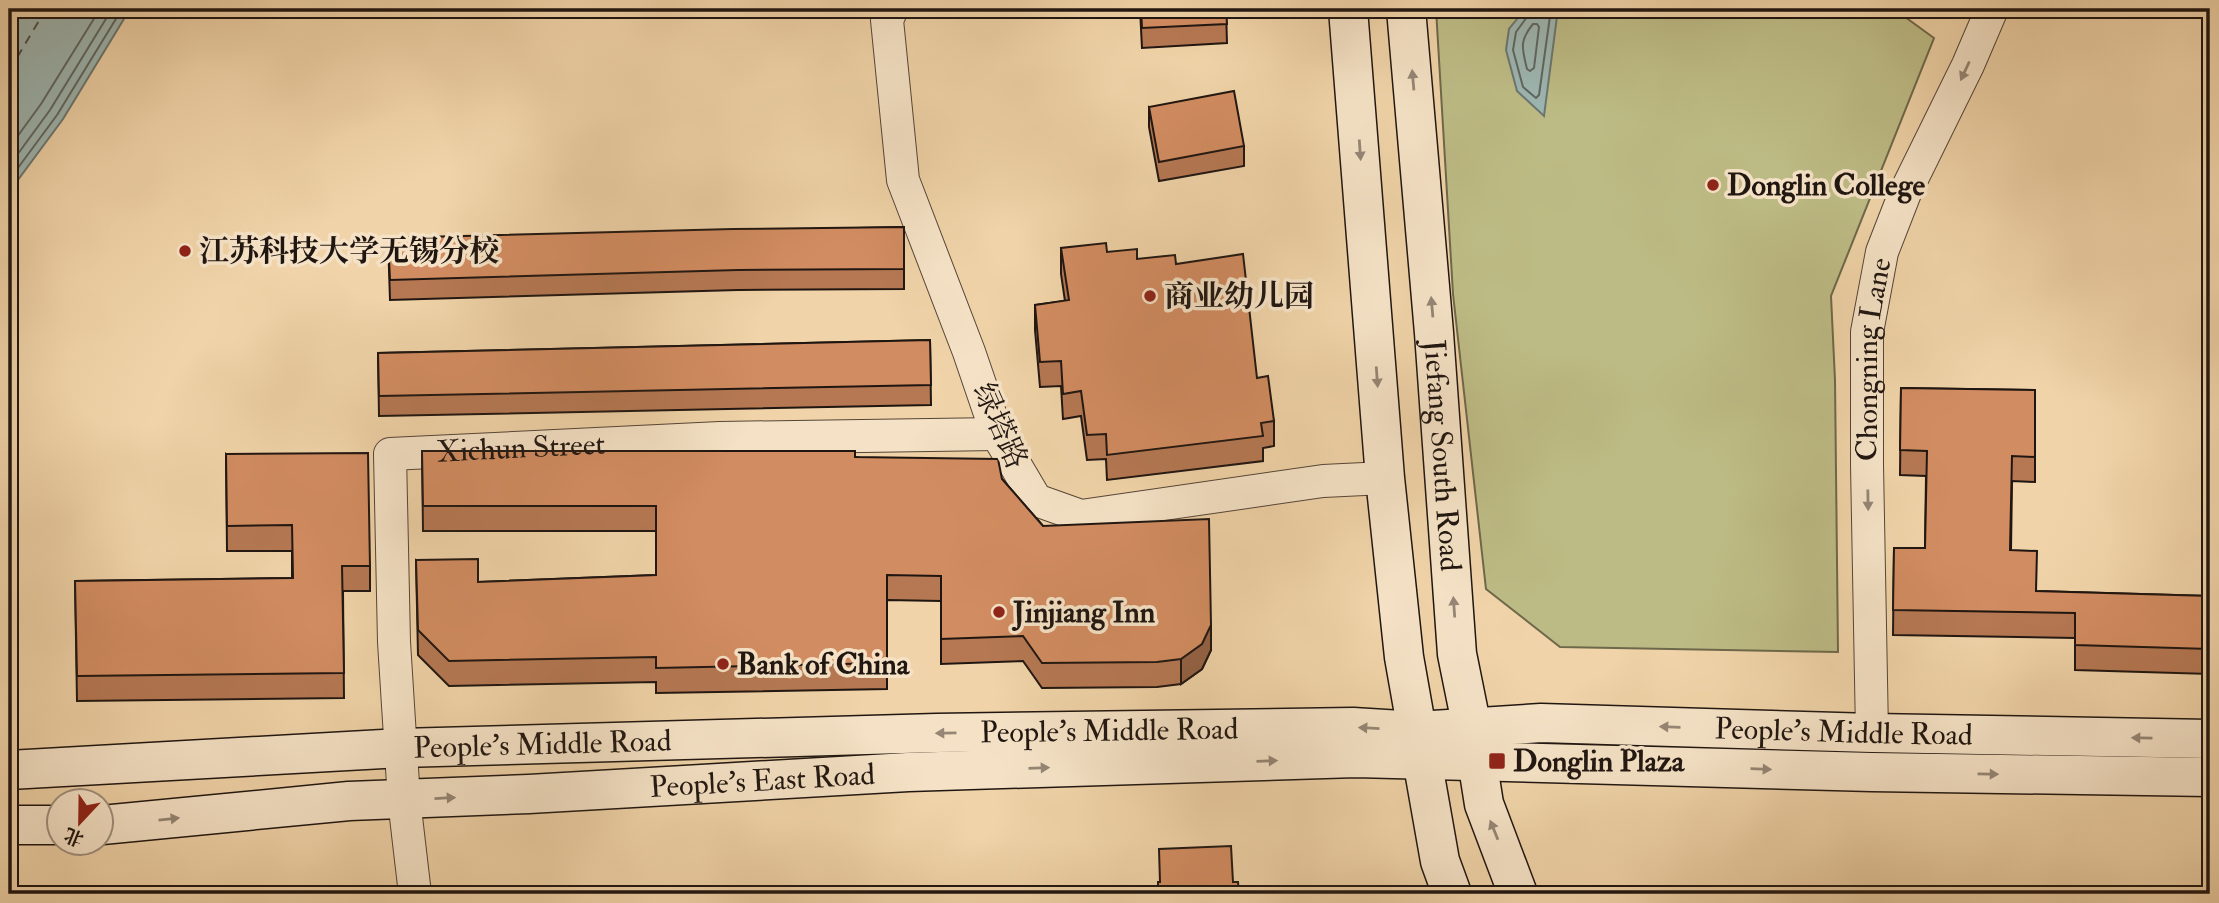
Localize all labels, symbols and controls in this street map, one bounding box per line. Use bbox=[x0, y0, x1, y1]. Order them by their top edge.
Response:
one-way arrow bbox=[1959, 61, 1970, 81]
one-way arrow bbox=[1407, 69, 1418, 91]
one-way arrow bbox=[1355, 139, 1366, 161]
place label: Donglin College bbox=[1727, 167, 1925, 204]
marker: Donglin College bbox=[1705, 177, 1721, 193]
place label: 江苏科技大学无锡分校 bbox=[199, 233, 499, 270]
marker: 江苏科技大学无锡分校 bbox=[177, 243, 193, 259]
street label: Chongning Lane bbox=[1849, 255, 1899, 461]
place label: 商业幼儿园 bbox=[1164, 278, 1314, 315]
marker: 商业幼儿园 bbox=[1142, 288, 1158, 304]
one-way arrow bbox=[1426, 296, 1437, 318]
street label: Jiefang South Road bbox=[1416, 337, 1470, 573]
one-way arrow bbox=[1372, 366, 1383, 388]
street label: 绿塔路 bbox=[965, 377, 1035, 475]
street label: Xichun Street bbox=[436, 425, 606, 470]
one-way arrow bbox=[1862, 489, 1873, 511]
place label: Jinjiang Inn bbox=[1011, 594, 1156, 631]
one-way arrow bbox=[1448, 596, 1459, 618]
marker: Jinjiang Inn bbox=[991, 604, 1007, 620]
place label: Bank of China bbox=[737, 646, 911, 683]
marker: Bank of China bbox=[715, 656, 731, 672]
street label: People's Middle Road bbox=[980, 710, 1239, 751]
street label: People's Middle Road bbox=[1714, 710, 1973, 753]
one-way arrow bbox=[1658, 721, 1680, 732]
street label: People's Middle Road bbox=[413, 722, 672, 766]
one-way arrow bbox=[1358, 722, 1380, 733]
one-way arrow bbox=[934, 727, 956, 738]
one-way arrow bbox=[2131, 732, 2153, 744]
place label: Donglin Plaza bbox=[1513, 743, 1686, 780]
marker: Donglin Plaza bbox=[1487, 751, 1507, 771]
street label: People's East Road bbox=[649, 755, 876, 805]
one-way arrow bbox=[1256, 755, 1278, 767]
one-way arrow bbox=[1028, 762, 1050, 773]
one-way arrow bbox=[1750, 763, 1772, 774]
one-way arrow bbox=[1977, 768, 1999, 779]
north arrow bbox=[46, 788, 116, 858]
one-way arrow bbox=[434, 792, 456, 803]
one-way arrow bbox=[159, 813, 181, 824]
one-way arrow bbox=[1488, 820, 1499, 841]
text: 北 bbox=[61, 822, 87, 852]

